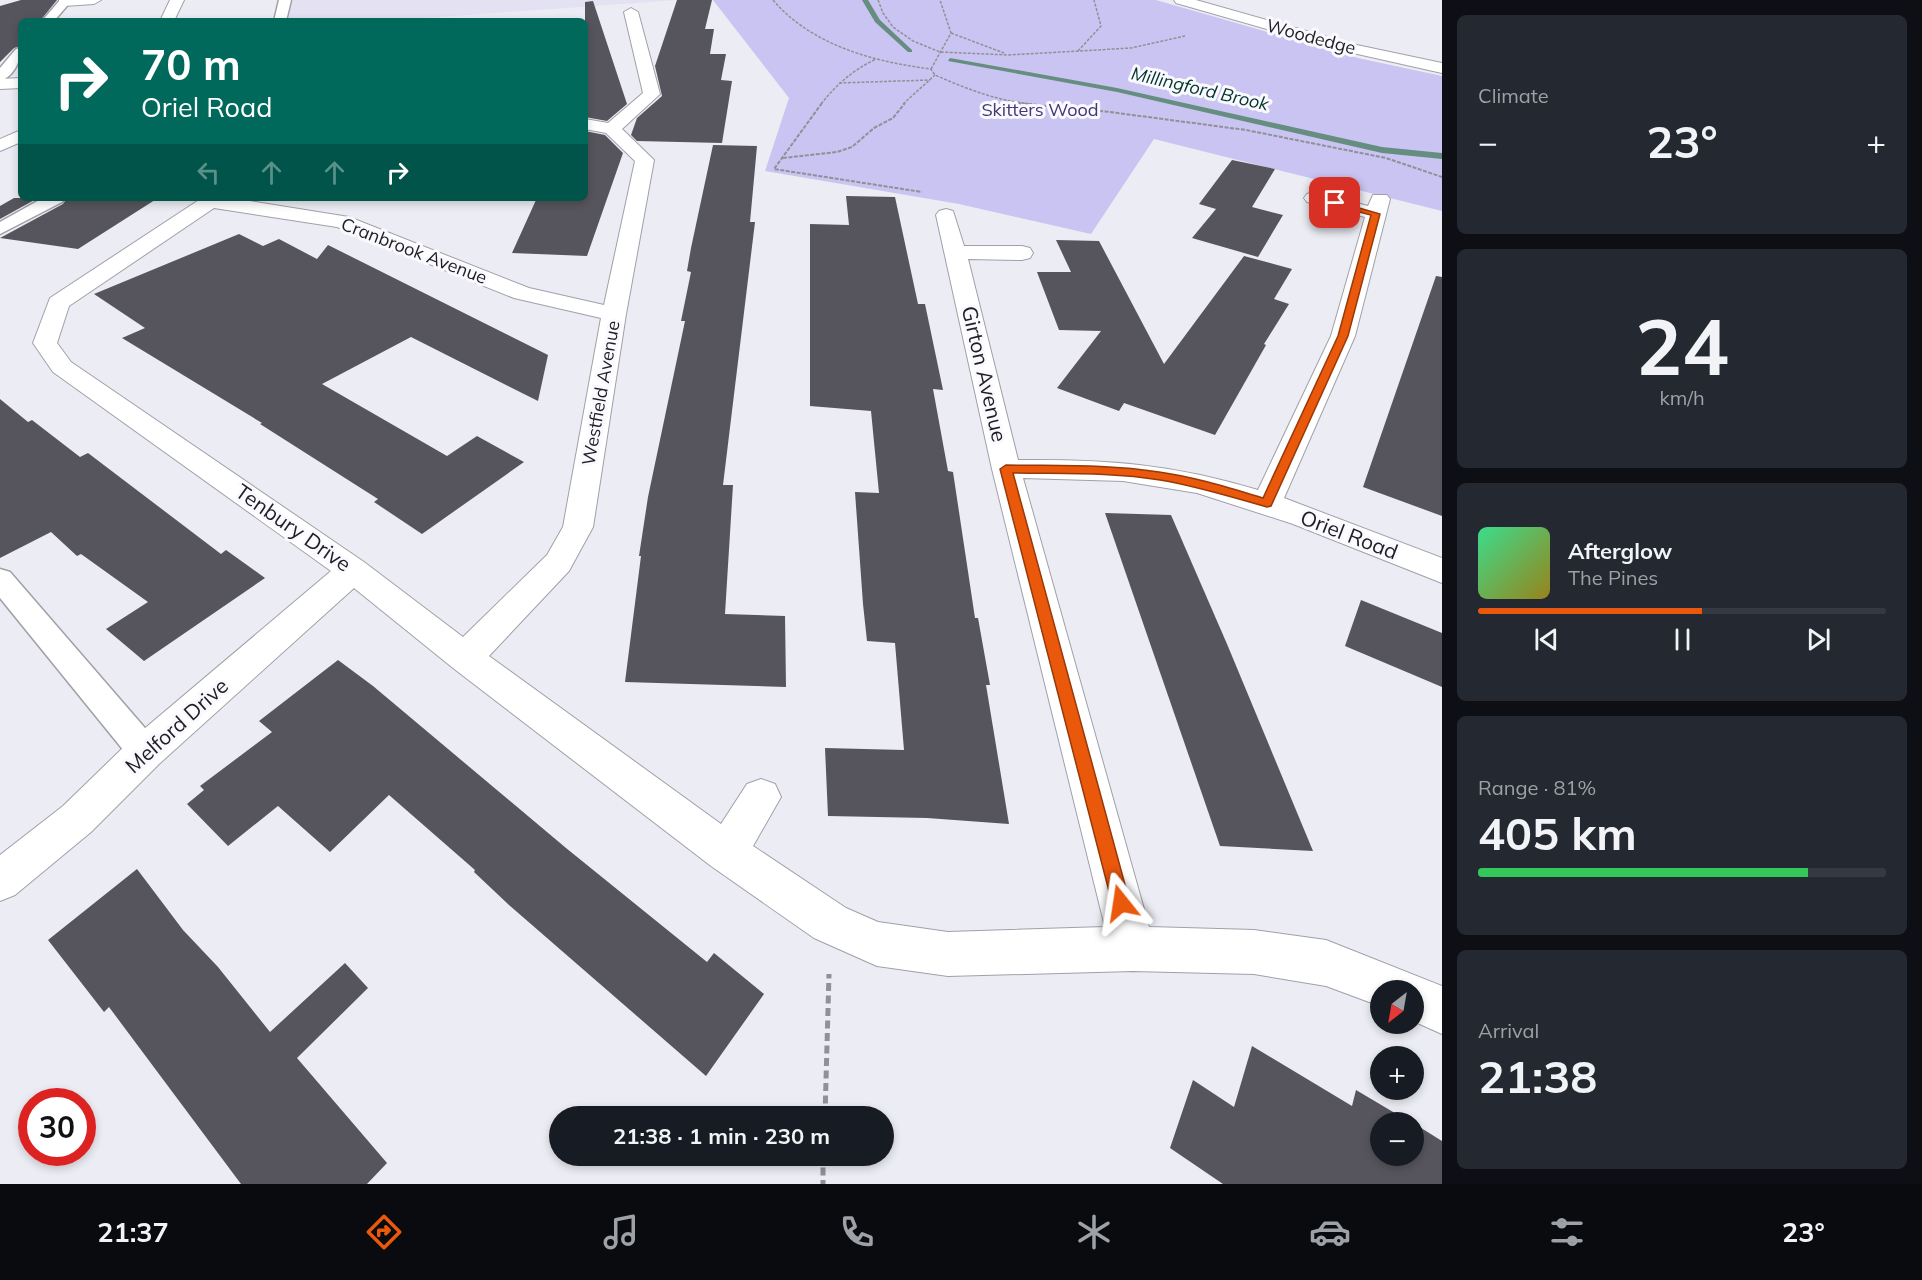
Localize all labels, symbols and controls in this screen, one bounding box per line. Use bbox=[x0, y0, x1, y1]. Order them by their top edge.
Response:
street label: Woodedge bbox=[1264, 14, 1358, 59]
text: 70 m bbox=[141, 38, 241, 91]
icon: right bbox=[42, 42, 120, 120]
water label: Millingford Brook bbox=[1129, 62, 1272, 116]
text: Climate bbox=[1478, 83, 1549, 108]
text: Oriel Road bbox=[141, 90, 272, 124]
park label: Skitters Wood bbox=[981, 98, 1099, 121]
text: 23° bbox=[1646, 113, 1718, 169]
text: − bbox=[1478, 121, 1498, 162]
text: + bbox=[1866, 121, 1886, 162]
icon: left bbox=[192, 156, 225, 189]
icon: ahead bbox=[255, 156, 288, 189]
icon: ahead bbox=[318, 156, 351, 189]
icon: right bbox=[381, 156, 414, 189]
pin bbox=[1309, 177, 1360, 228]
icon: arrive bbox=[1318, 186, 1351, 219]
street label: Cranbrook Avenue bbox=[338, 212, 490, 289]
text: 24 bbox=[1635, 297, 1729, 395]
street label: Girton Avenue bbox=[957, 303, 1013, 444]
street label: Westfield Avenue bbox=[576, 319, 625, 467]
text: km/h bbox=[1659, 385, 1705, 410]
street label: Tenbury Drive bbox=[231, 478, 356, 577]
street label: Oriel Road bbox=[1297, 504, 1402, 565]
text: Afterglow bbox=[1568, 537, 1672, 565]
text: The Pines bbox=[1568, 565, 1658, 590]
icon: previous bbox=[1530, 623, 1563, 656]
icon: pause bbox=[1666, 623, 1699, 656]
icon: next bbox=[1802, 623, 1835, 656]
street label: Melford Drive bbox=[119, 672, 233, 778]
text: Range · 81% bbox=[1478, 775, 1596, 800]
text: 405 km bbox=[1478, 805, 1637, 861]
position arrow bbox=[1089, 871, 1153, 935]
north arrow bbox=[1370, 980, 1424, 1034]
map controls bbox=[1370, 980, 1424, 1166]
text: Arrival bbox=[1478, 1018, 1539, 1043]
button: + bbox=[1370, 1046, 1424, 1100]
text: 21:38 bbox=[1478, 1048, 1597, 1104]
speed limit sign: 30 bbox=[18, 1088, 96, 1166]
button: − bbox=[1370, 1112, 1424, 1166]
text: 21:38 · 1 min · 230 m bbox=[613, 1122, 830, 1150]
icon: directions bbox=[363, 1211, 405, 1253]
icon: music bbox=[600, 1211, 642, 1253]
icon: phone bbox=[836, 1211, 878, 1253]
icon: climate bbox=[1073, 1211, 1115, 1253]
icon: car bbox=[1309, 1211, 1351, 1253]
icon: filters bbox=[1546, 1211, 1588, 1253]
text: 21:37 bbox=[97, 1215, 169, 1249]
text: 23° bbox=[1782, 1215, 1825, 1249]

